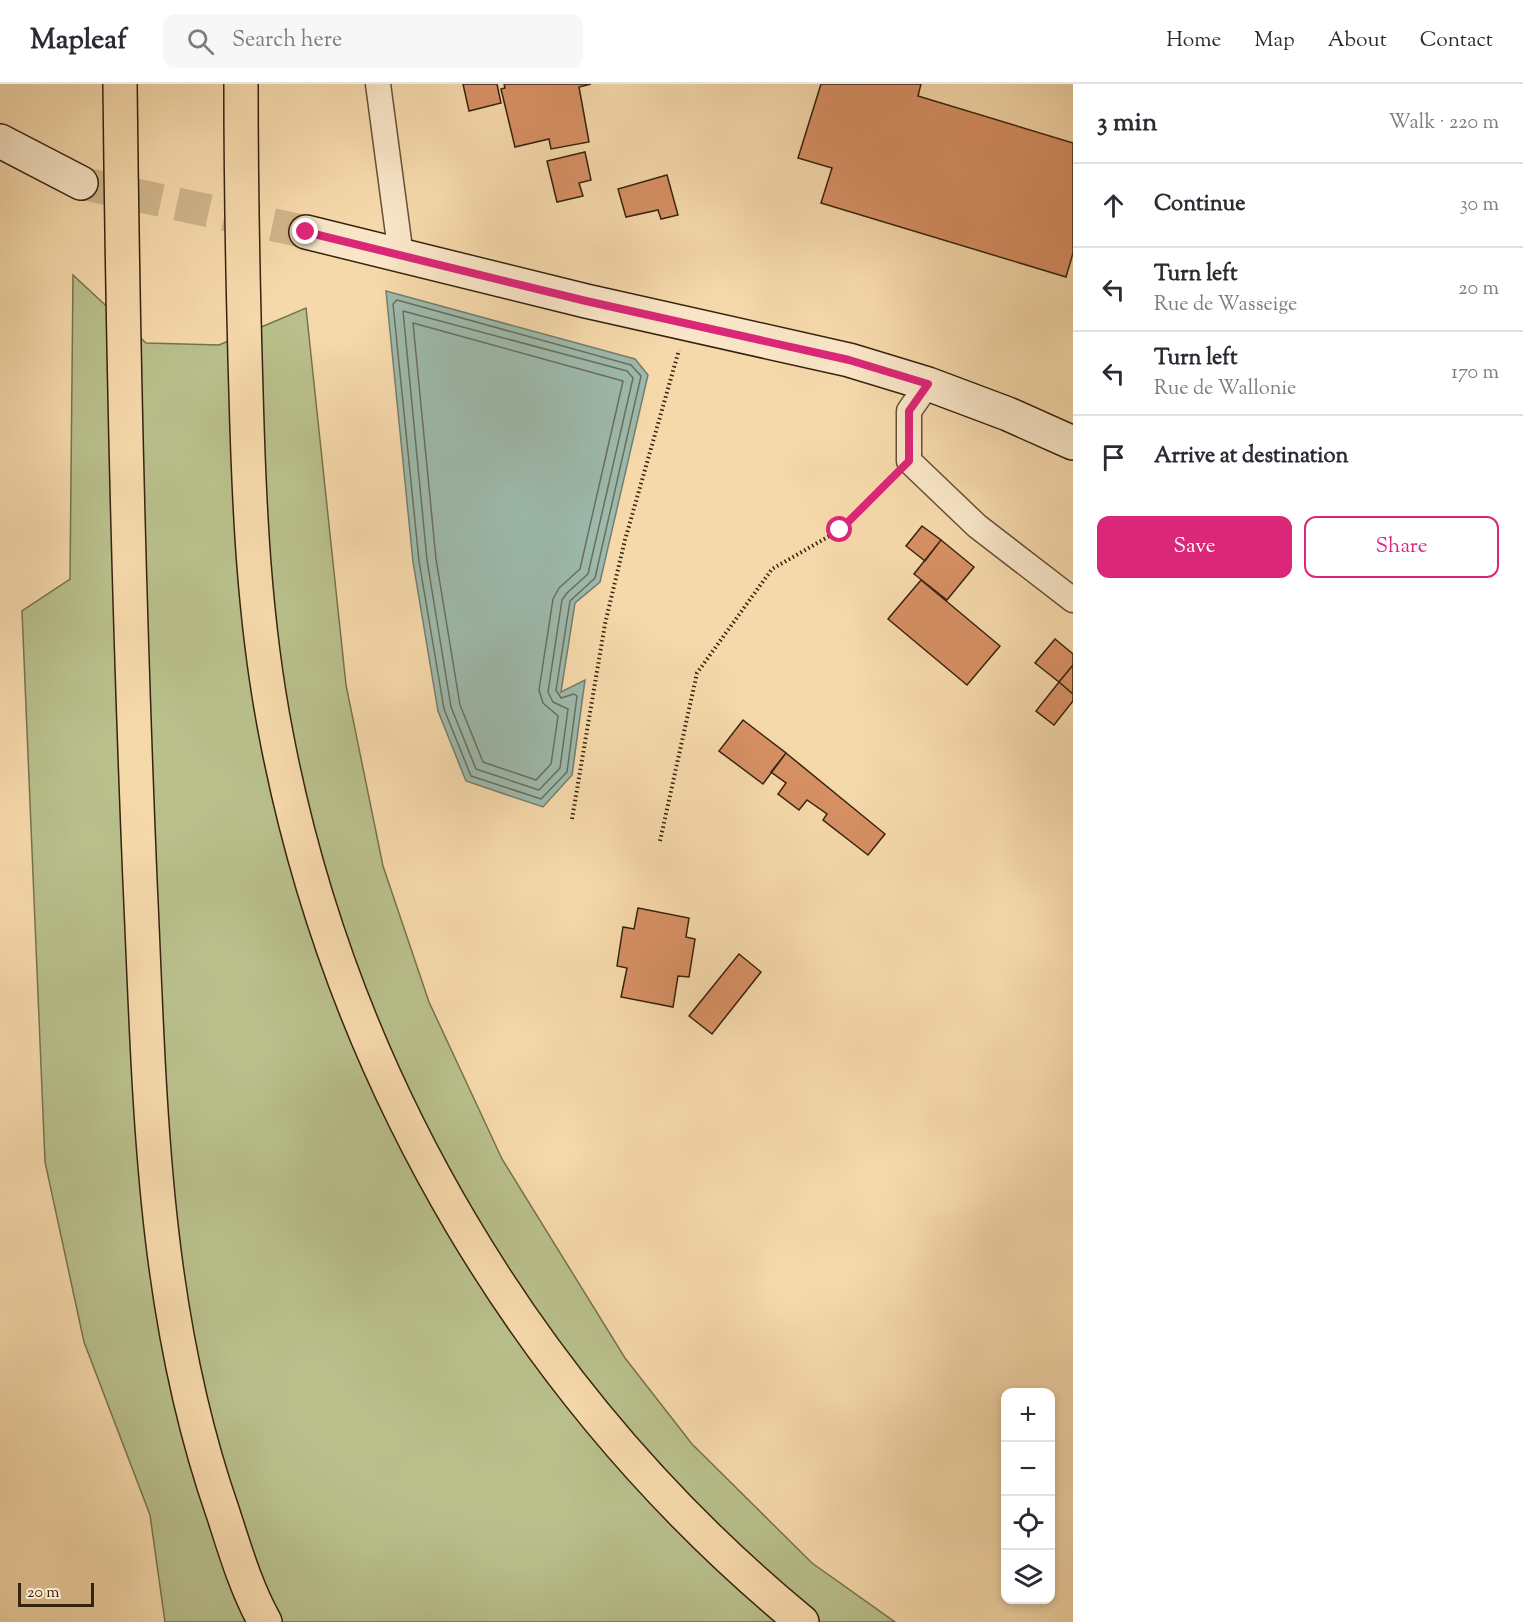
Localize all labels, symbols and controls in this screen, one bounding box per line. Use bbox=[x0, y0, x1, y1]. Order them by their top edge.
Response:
search box bbox=[163, 14, 583, 68]
text: Mapleaf bbox=[30, 21, 127, 61]
icon: search bbox=[184, 25, 217, 58]
text: Search here bbox=[232, 25, 342, 57]
text: Home bbox=[1166, 26, 1221, 56]
text: Map bbox=[1254, 26, 1295, 56]
text: About bbox=[1328, 26, 1387, 56]
text: Contact bbox=[1420, 26, 1493, 56]
text: 3 min bbox=[1097, 105, 1157, 142]
text: Walk · 220 m bbox=[1388, 109, 1499, 138]
icon: ahead bbox=[1097, 189, 1130, 222]
text: Continue bbox=[1154, 189, 1245, 221]
text: 30 m bbox=[1460, 191, 1499, 220]
route end bbox=[292, 218, 318, 244]
text: Turn left bbox=[1154, 259, 1237, 291]
icon: left bbox=[1097, 273, 1130, 306]
text: 20 m bbox=[1458, 275, 1499, 304]
text: Rue de Wasseige bbox=[1154, 291, 1297, 320]
text: Turn left bbox=[1154, 343, 1237, 375]
icon: left bbox=[1097, 357, 1130, 390]
text: 170 m bbox=[1451, 359, 1499, 388]
text: Rue de Wallonie bbox=[1154, 375, 1296, 404]
icon: arrive bbox=[1097, 441, 1130, 474]
text: Arrive at destination bbox=[1154, 441, 1349, 473]
route start bbox=[826, 516, 852, 542]
button: Save bbox=[1097, 516, 1292, 578]
button: Share bbox=[1304, 516, 1499, 578]
map controls bbox=[1001, 1388, 1055, 1604]
button: + bbox=[1001, 1388, 1055, 1442]
button: − bbox=[1001, 1442, 1055, 1496]
button: locate bbox=[1001, 1496, 1055, 1550]
button: layers bbox=[1001, 1550, 1055, 1604]
scale bar bbox=[18, 1580, 94, 1608]
text: 20 m bbox=[27, 1582, 60, 1605]

